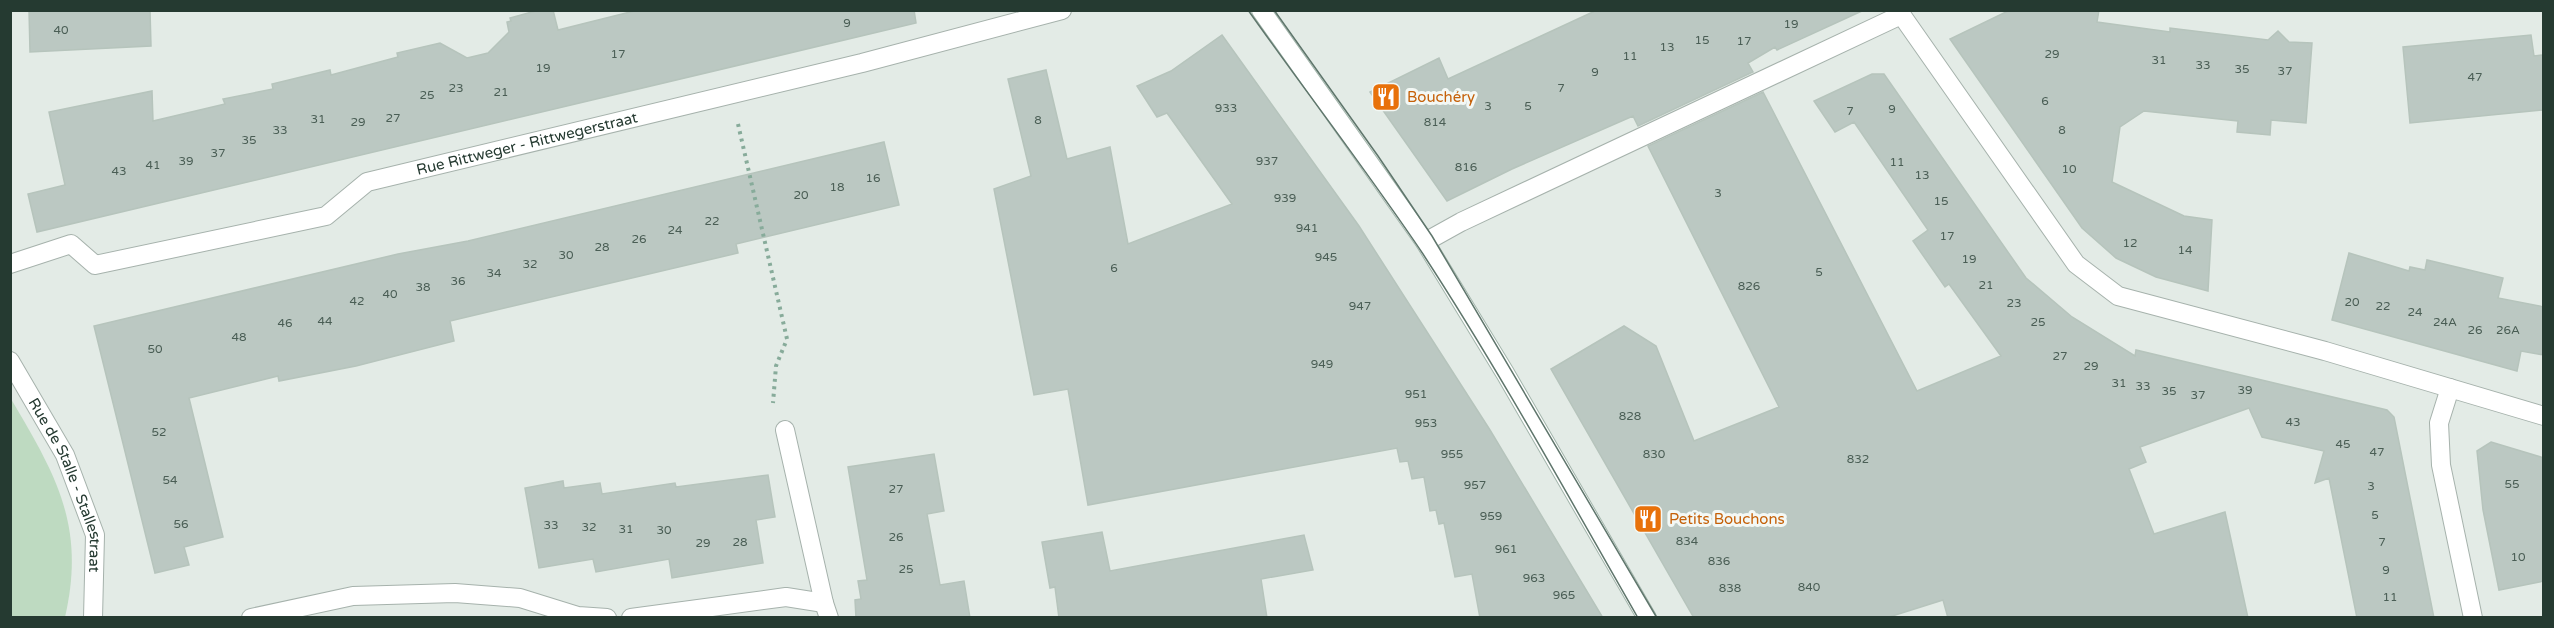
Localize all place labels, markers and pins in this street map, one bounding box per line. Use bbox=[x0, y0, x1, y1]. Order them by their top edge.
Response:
restaurant icon: Bouchéry bbox=[1370, 81, 1402, 113]
place label: Bouchéry bbox=[1407, 88, 1475, 106]
restaurant icon: Petits Bouchons bbox=[1632, 503, 1664, 535]
place label: Petits Bouchons bbox=[1669, 510, 1785, 528]

